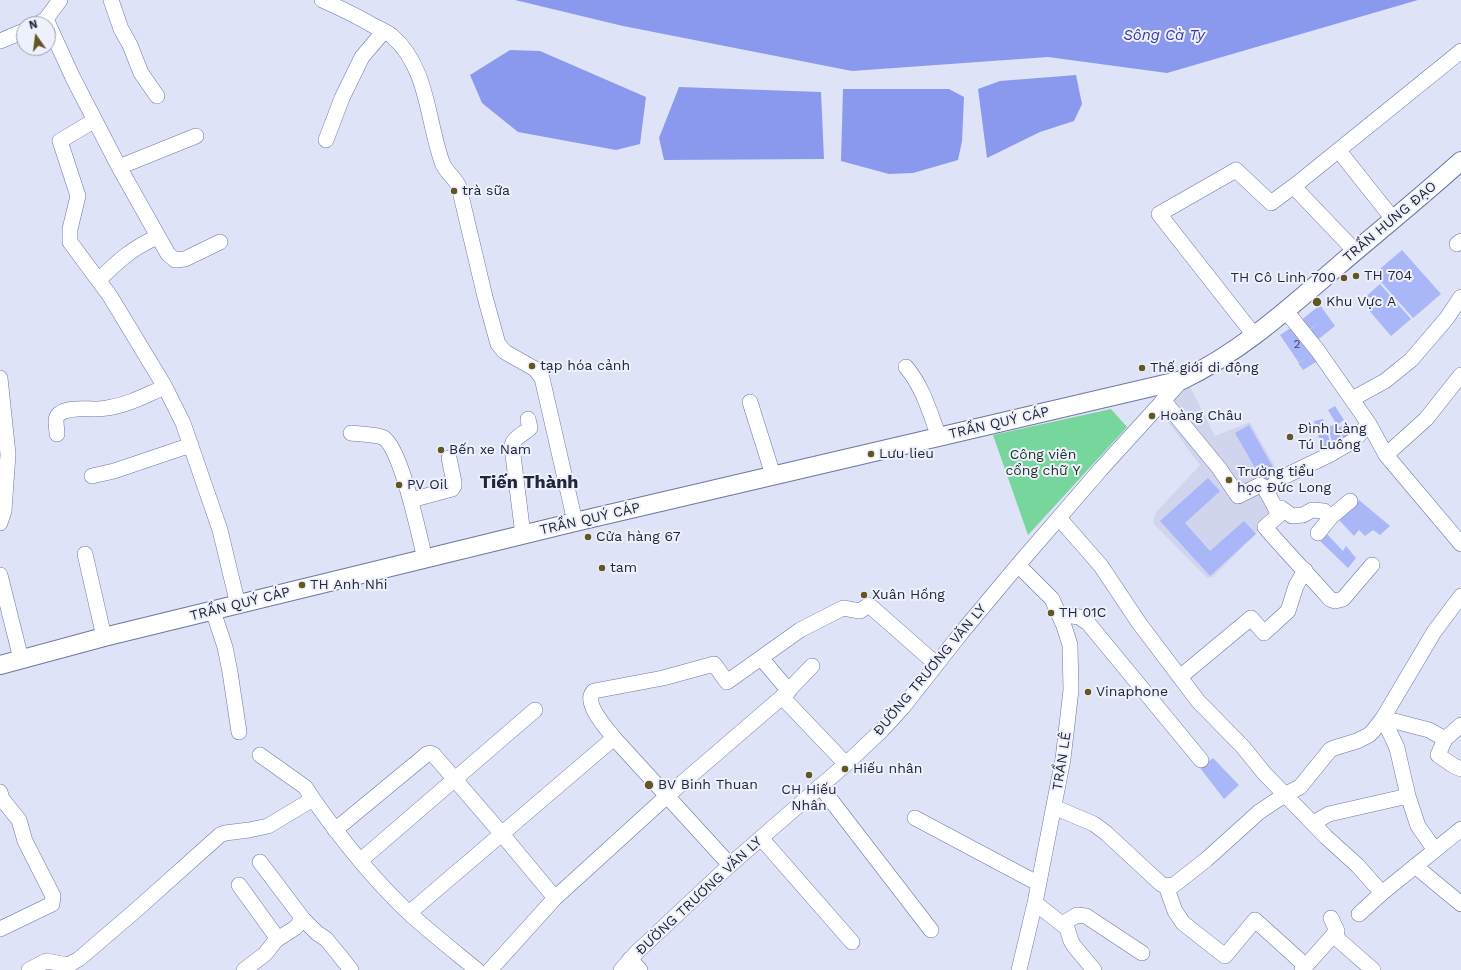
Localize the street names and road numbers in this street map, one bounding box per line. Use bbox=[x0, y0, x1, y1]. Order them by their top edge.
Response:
street label: TRẦN HƯNG ĐẠO bbox=[1340, 178, 1440, 266]
street label: TRẦN QUÝ CÁP bbox=[947, 403, 1051, 443]
street label: TRẦN QUÝ CÁP bbox=[538, 499, 642, 539]
street label: TRẦN QUÝ CÁP bbox=[188, 583, 292, 625]
street label: ĐƯỜNG TRƯƠNG VĂN LY bbox=[870, 601, 990, 739]
street label: TRẦN LÊ bbox=[1049, 730, 1075, 792]
street label: ĐƯỜNG TRƯƠNG VĂN LY bbox=[632, 833, 766, 959]

